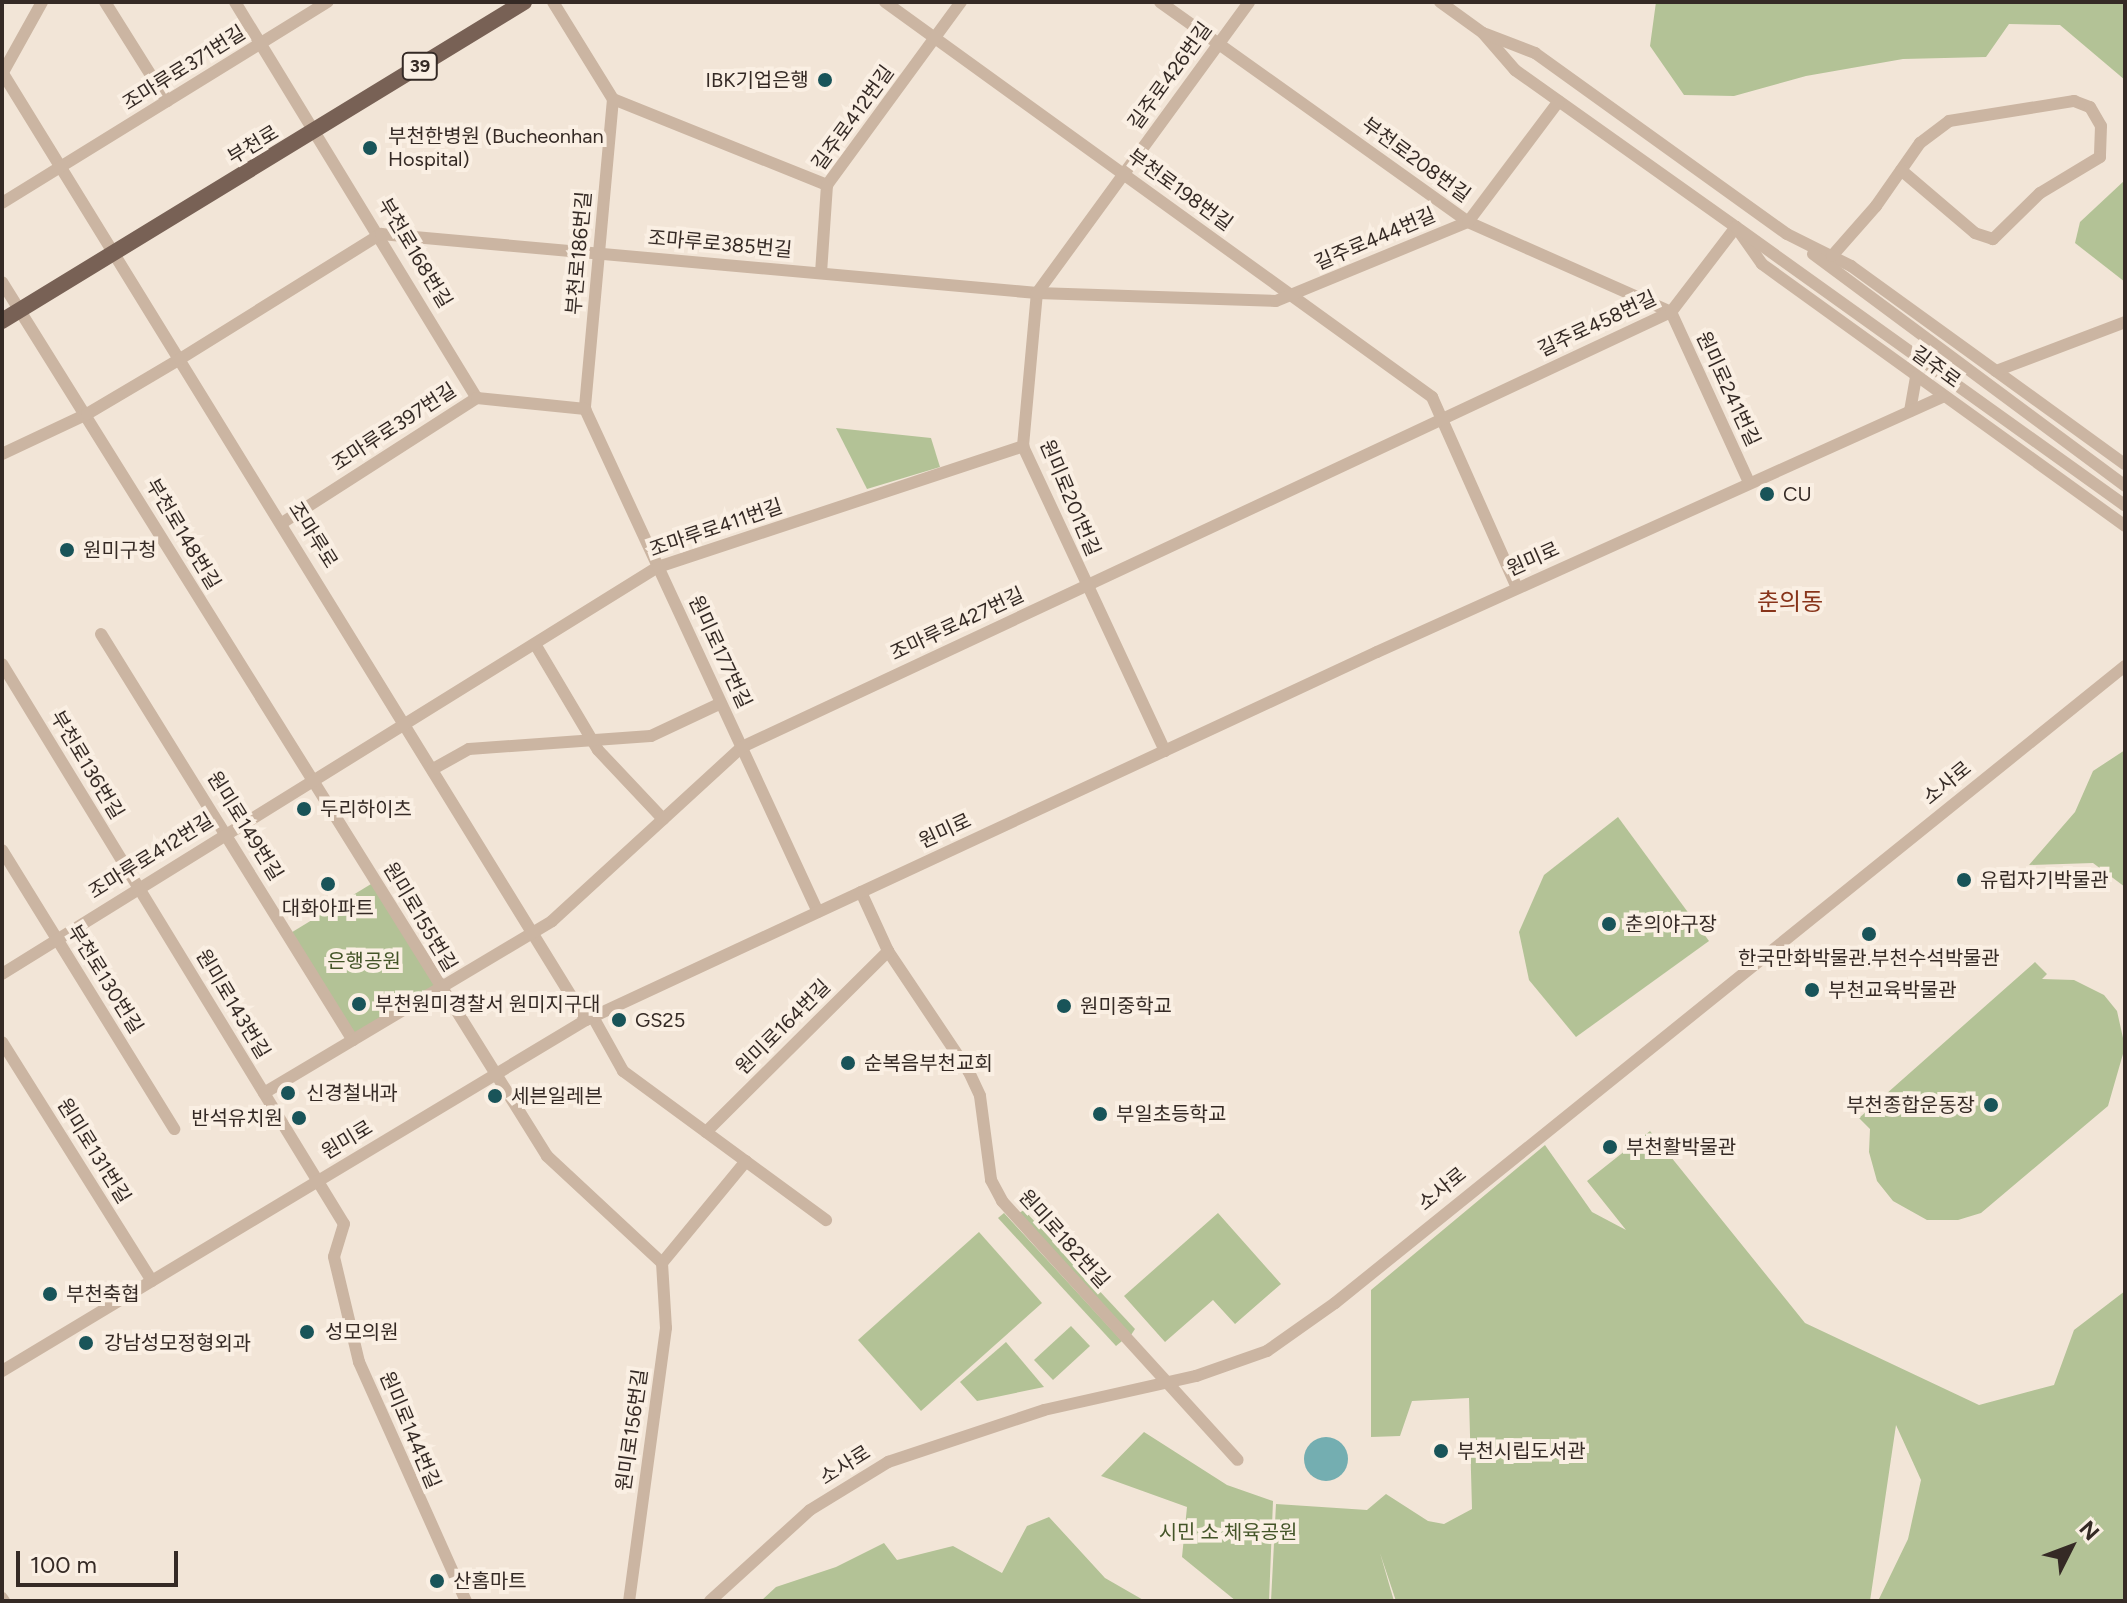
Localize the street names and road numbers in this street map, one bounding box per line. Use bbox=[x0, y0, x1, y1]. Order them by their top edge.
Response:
street label: 길주로426번길 bbox=[1123, 18, 1217, 134]
street label: 조마루로371번길 bbox=[118, 21, 250, 115]
road number: 39 bbox=[400, 52, 440, 80]
street label: 길주로412번길 bbox=[807, 61, 899, 175]
street label: 부천로208번길 bbox=[1357, 113, 1475, 207]
street label: 부천로 bbox=[223, 120, 283, 170]
street label: 부천로198번길 bbox=[1123, 144, 1237, 236]
street label: 부천로186번길 bbox=[562, 190, 596, 316]
street label: 부천로168번길 bbox=[373, 194, 457, 312]
street label: 길주로444번길 bbox=[1311, 203, 1439, 275]
street label: 조마루로385번길 bbox=[647, 226, 793, 262]
street label: 길주로458번길 bbox=[1534, 286, 1660, 362]
street label: 원미로241번길 bbox=[1691, 328, 1765, 450]
street label: 길주로 bbox=[1907, 341, 1965, 393]
street label: 조마루로397번길 bbox=[327, 378, 461, 476]
street label: 원미로201번길 bbox=[1035, 436, 1105, 560]
street label: 부천로148번길 bbox=[141, 474, 225, 594]
street label: 조마루로411번길 bbox=[646, 494, 786, 562]
street label: 조마루로 bbox=[283, 497, 343, 573]
street label: 원미로 bbox=[1503, 537, 1563, 581]
street label: 조마루로427번길 bbox=[886, 583, 1028, 665]
street label: 원미로177번길 bbox=[683, 592, 757, 712]
street label: 부천로136번길 bbox=[45, 706, 129, 824]
street label: 소사로 bbox=[1918, 756, 1976, 810]
street label: 원미로149번길 bbox=[202, 767, 288, 885]
street label: 조마루로412번길 bbox=[84, 808, 218, 904]
street label: 원미로 bbox=[915, 808, 975, 854]
street label: 원미로155번길 bbox=[378, 858, 462, 976]
street label: 부천로130번길 bbox=[62, 920, 148, 1038]
street label: 원미로143번길 bbox=[191, 945, 275, 1063]
street label: 원미로164번길 bbox=[731, 975, 835, 1079]
street label: 원미로131번길 bbox=[52, 1094, 136, 1208]
street label: 원미로 bbox=[317, 1115, 377, 1165]
street label: 소사로 bbox=[1413, 1162, 1471, 1216]
street label: 원미로182번길 bbox=[1014, 1185, 1114, 1293]
street label: 원미로156번길 bbox=[612, 1367, 652, 1493]
street label: 원미로144번길 bbox=[375, 1368, 445, 1492]
street label: 소사로 bbox=[815, 1440, 875, 1490]

